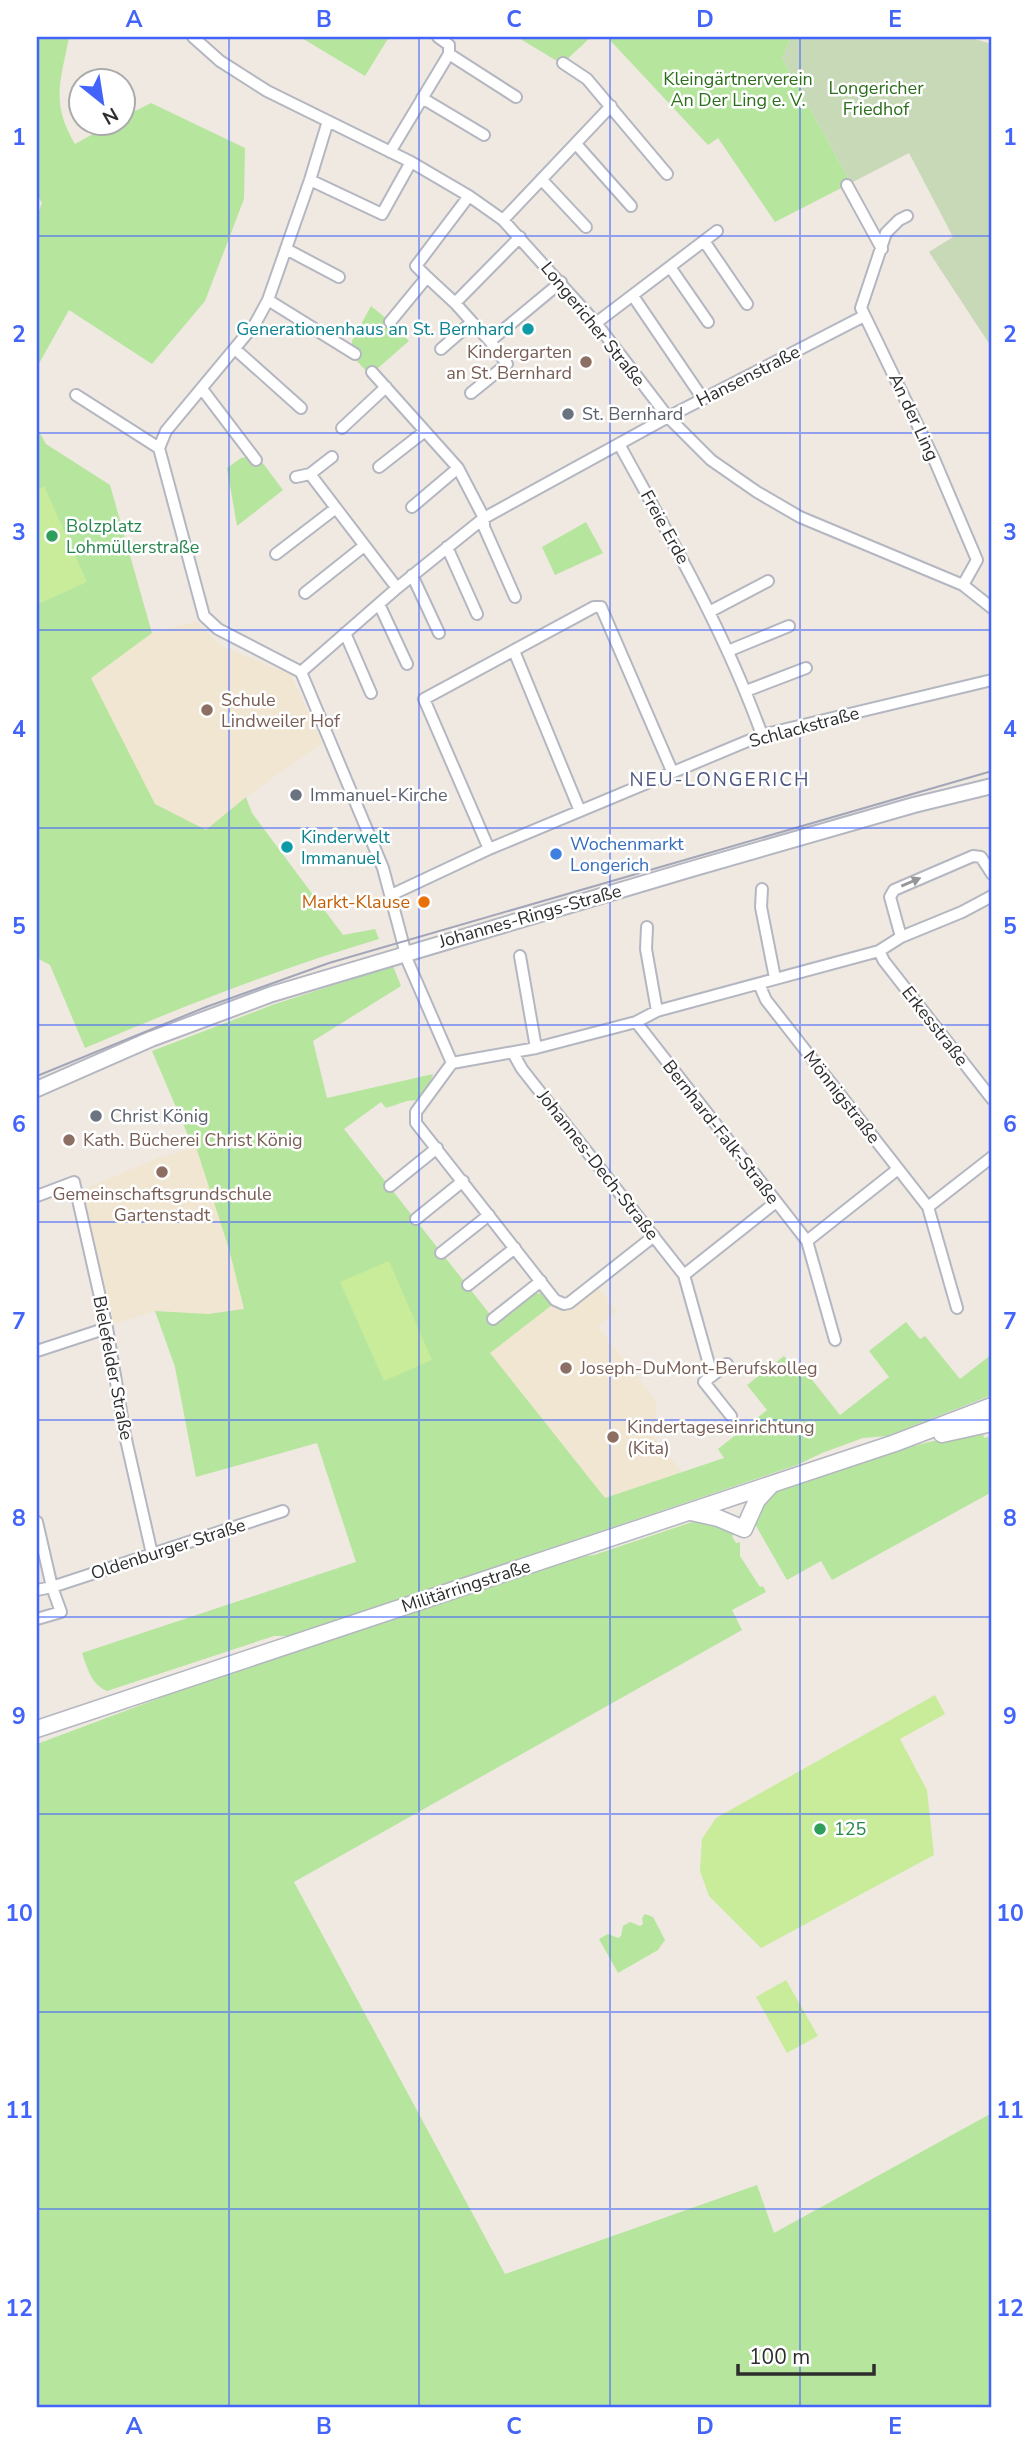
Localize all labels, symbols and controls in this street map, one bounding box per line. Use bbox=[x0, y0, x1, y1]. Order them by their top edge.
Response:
text: A bbox=[125, 4, 143, 35]
text: B bbox=[316, 4, 332, 35]
text: C bbox=[506, 4, 522, 35]
text: D bbox=[696, 4, 714, 35]
text: E bbox=[888, 4, 902, 35]
north arrow bbox=[66, 66, 136, 136]
park label: Kleingärtnerverein An Der Ling e. V. bbox=[663, 67, 813, 112]
park label: Longericher Friedhof bbox=[828, 76, 924, 121]
text: N bbox=[97, 101, 123, 131]
text: 1 bbox=[12, 122, 26, 153]
text: 1 bbox=[1003, 122, 1017, 153]
street label: Longericher Straße bbox=[535, 257, 651, 391]
place label: Generationenhaus an St. Bernhard bbox=[236, 317, 514, 341]
text: 2 bbox=[12, 319, 26, 350]
text: 2 bbox=[1003, 319, 1017, 350]
marker: Generationenhaus an St. Bernhard bbox=[520, 321, 536, 337]
place label: Kindergarten an St. Bernhard bbox=[446, 340, 572, 385]
street label: Hansenstraße bbox=[692, 340, 804, 412]
marker: Kindergarten an St. Bernhard bbox=[578, 354, 594, 370]
street label: An der Ling bbox=[883, 369, 945, 465]
place label: St. Bernhard bbox=[582, 402, 683, 426]
marker: St. Bernhard bbox=[560, 406, 576, 422]
street label: Freie Erde bbox=[635, 486, 695, 568]
place label: Bolzplatz Lohmüllerstraße bbox=[66, 514, 199, 559]
text: 3 bbox=[12, 517, 26, 548]
text: 3 bbox=[1003, 517, 1017, 548]
marker: Bolzplatz Lohmüllerstraße bbox=[44, 528, 60, 544]
place label: Schule Lindweiler Hof bbox=[221, 688, 341, 733]
street label: Schlackstraße bbox=[746, 701, 862, 753]
marker: Schule Lindweiler Hof bbox=[199, 702, 215, 718]
text: 4 bbox=[12, 714, 26, 745]
text: 4 bbox=[1003, 714, 1017, 745]
district label: NEU-LONGERICH bbox=[630, 767, 810, 793]
place label: Immanuel-Kirche bbox=[310, 783, 448, 807]
marker: Immanuel-Kirche bbox=[288, 787, 304, 803]
place label: Kinderwelt Immanuel bbox=[301, 825, 390, 870]
place label: Wochenmarkt Longerich bbox=[570, 832, 684, 877]
marker: Kinderwelt Immanuel bbox=[279, 839, 295, 855]
marker: Wochenmarkt Longerich bbox=[548, 846, 564, 862]
one-way arrow bbox=[901, 877, 922, 888]
street label: Johannes-Rings-Straße bbox=[435, 878, 624, 954]
place label: Markt-Klause bbox=[302, 890, 410, 914]
marker: Markt-Klause bbox=[416, 894, 432, 910]
text: 5 bbox=[12, 911, 26, 942]
text: 5 bbox=[1003, 911, 1017, 942]
street label: Erkesstraße bbox=[896, 981, 974, 1071]
street label: Mönnigstraße bbox=[798, 1045, 886, 1149]
street label: Bernhard-Falk-Straße bbox=[657, 1055, 785, 1209]
street label: Johannes-Dech-Straße bbox=[531, 1084, 664, 1245]
place label: Christ König bbox=[110, 1104, 208, 1128]
marker: Christ König bbox=[88, 1108, 104, 1124]
text: 6 bbox=[12, 1109, 26, 1140]
text: 6 bbox=[1003, 1109, 1017, 1140]
place label: Kath. Bücherei Christ König bbox=[83, 1128, 303, 1152]
marker: Kath. Bücherei Christ König bbox=[61, 1132, 77, 1148]
marker: Gemeinschaftsgrundschule Gartenstadt bbox=[154, 1164, 170, 1180]
place label: Gemeinschaftsgrundschule Gartenstadt bbox=[52, 1182, 272, 1227]
street label: Bielefelder Straße bbox=[87, 1294, 139, 1442]
text: 7 bbox=[12, 1306, 26, 1337]
text: 7 bbox=[1003, 1306, 1017, 1337]
place label: Joseph-DuMont-Berufskolleg bbox=[579, 1356, 818, 1380]
marker: Joseph-DuMont-Berufskolleg bbox=[558, 1360, 574, 1376]
place label: Kindertageseinrichtung (Kita) bbox=[627, 1415, 815, 1460]
marker: Kindertageseinrichtung (Kita) bbox=[605, 1429, 621, 1445]
text: 8 bbox=[12, 1503, 26, 1534]
text: 8 bbox=[1003, 1503, 1017, 1534]
street label: Oldenburger Straße bbox=[88, 1513, 248, 1585]
street label: Militärringstraße bbox=[398, 1554, 534, 1618]
text: 9 bbox=[12, 1701, 26, 1732]
text: 9 bbox=[1003, 1701, 1017, 1732]
place label: 125 bbox=[834, 1817, 866, 1841]
marker: 125 bbox=[812, 1821, 828, 1837]
text: 10 bbox=[5, 1898, 33, 1929]
text: 10 bbox=[996, 1898, 1024, 1929]
text: 11 bbox=[5, 2095, 33, 2126]
text: 11 bbox=[996, 2095, 1024, 2126]
text: 12 bbox=[5, 2293, 33, 2324]
text: 12 bbox=[996, 2293, 1024, 2324]
scale bar bbox=[738, 2333, 875, 2377]
text: 100 m bbox=[749, 2343, 810, 2371]
text: A bbox=[125, 2411, 143, 2442]
text: B bbox=[316, 2411, 332, 2442]
text: C bbox=[506, 2411, 522, 2442]
text: D bbox=[696, 2411, 714, 2442]
text: E bbox=[888, 2411, 902, 2442]

